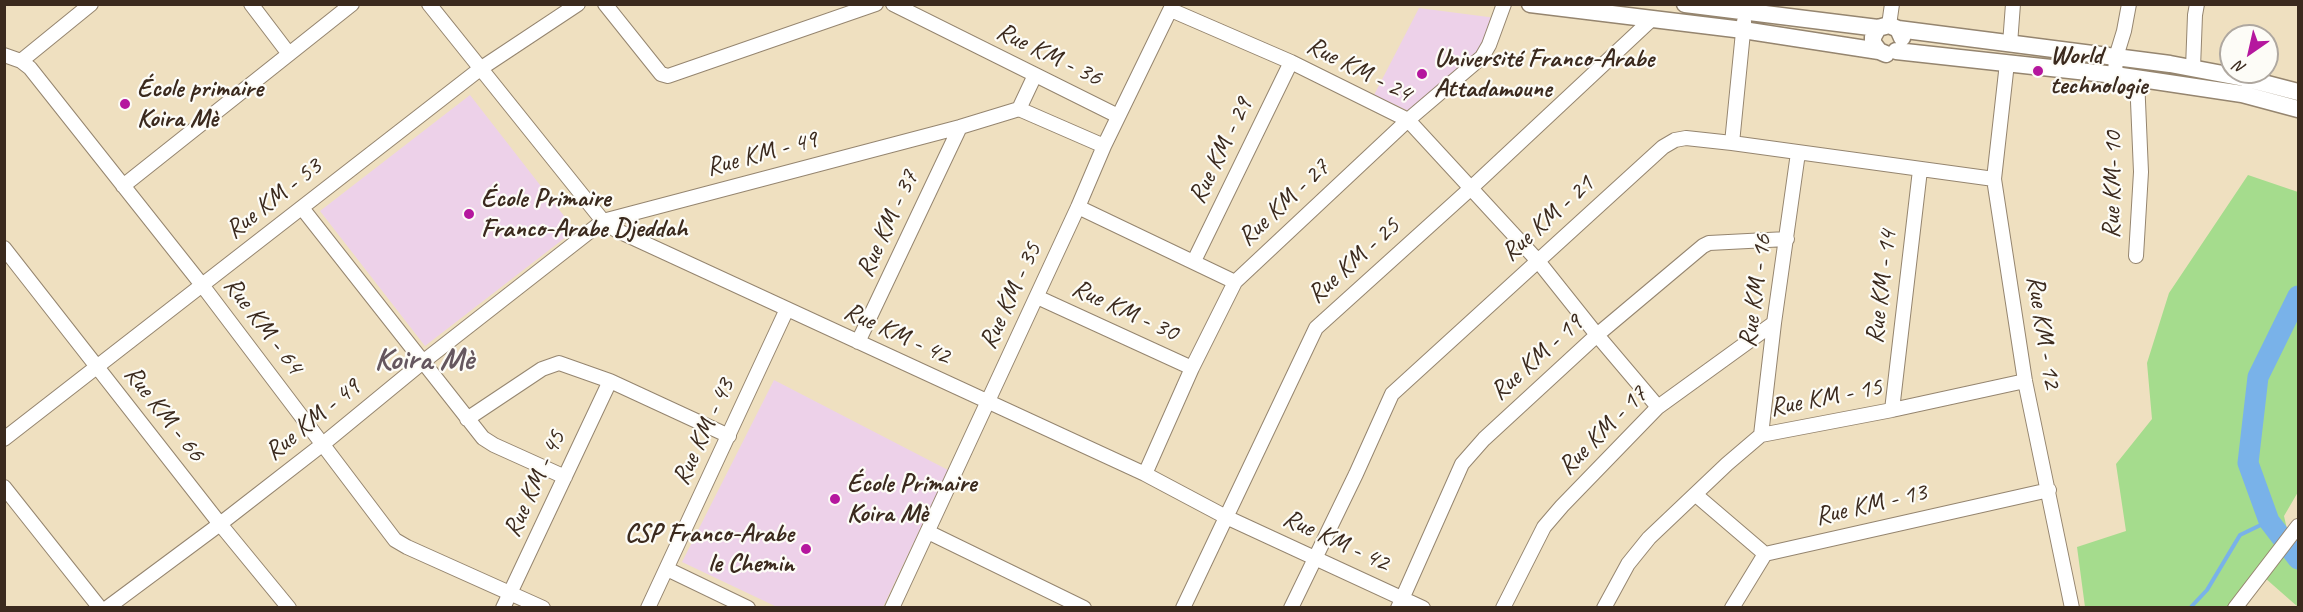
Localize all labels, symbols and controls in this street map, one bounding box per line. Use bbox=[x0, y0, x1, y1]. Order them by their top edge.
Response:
street label: Rue KM - 36 bbox=[991, 16, 1107, 94]
north arrow bbox=[2219, 24, 2279, 84]
street label: Rue KM - 24 bbox=[1301, 30, 1417, 110]
place label: World technologie bbox=[2050, 40, 2147, 101]
place label: Université Franco-Arabe Attadamoune bbox=[1434, 43, 1654, 104]
text: N bbox=[2230, 56, 2250, 78]
marker: World technologie bbox=[2031, 64, 2045, 78]
marker: Université Franco-Arabe Attadamoune bbox=[1415, 67, 1429, 81]
place label: École primaire Koira Mè bbox=[137, 73, 263, 134]
street label: Rue KM - 29 bbox=[1182, 93, 1260, 209]
marker: École primaire Koira Mè bbox=[118, 97, 132, 111]
street label: Rue KM - 49 bbox=[703, 124, 821, 184]
street label: Rue KM- 10 bbox=[2096, 131, 2130, 239]
street label: Rue KM - 53 bbox=[220, 152, 328, 246]
street label: Rue KM - 27 bbox=[1232, 153, 1336, 253]
street label: Rue KM - 37 bbox=[850, 166, 926, 282]
street label: Rue KM - 21 bbox=[1495, 169, 1601, 269]
place label: École Primaire Franco-Arabe Djeddah bbox=[481, 183, 687, 244]
marker: École Primaire Franco-Arabe Djeddah bbox=[462, 207, 476, 221]
street label: Rue KM - 25 bbox=[1301, 211, 1407, 311]
street label: Rue KM - 14 bbox=[1860, 229, 1904, 345]
street label: Rue KM - 16 bbox=[1733, 233, 1779, 349]
street label: Rue KM - 35 bbox=[973, 238, 1049, 354]
street label: Rue KM - 64 bbox=[216, 271, 310, 381]
street label: Rue KM - 30 bbox=[1067, 273, 1183, 349]
street label: Rue KM - 12 bbox=[2019, 273, 2067, 391]
street label: Rue KM - 42 bbox=[839, 296, 955, 372]
street label: Rue KM - 19 bbox=[1484, 308, 1590, 408]
district label: Koira Mè bbox=[375, 342, 473, 380]
street label: Rue KM - 66 bbox=[117, 360, 211, 468]
street label: Rue KM - 49 bbox=[259, 372, 367, 468]
street label: Rue KM - 15 bbox=[1767, 372, 1885, 424]
street label: Rue KM - 43 bbox=[666, 374, 742, 490]
street label: Rue KM - 17 bbox=[1552, 380, 1654, 482]
street label: Rue KM - 45 bbox=[497, 426, 573, 542]
place label: École Primaire Koira Mè bbox=[847, 468, 976, 530]
street label: Rue KM - 13 bbox=[1812, 477, 1930, 533]
marker: École Primaire Koira Mè bbox=[828, 492, 842, 506]
street label: Rue KM - 42 bbox=[1278, 503, 1394, 579]
place label: CSP Franco-Arabe le Chemin bbox=[625, 518, 794, 580]
marker: CSP Franco-Arabe le Chemin bbox=[799, 542, 813, 556]

